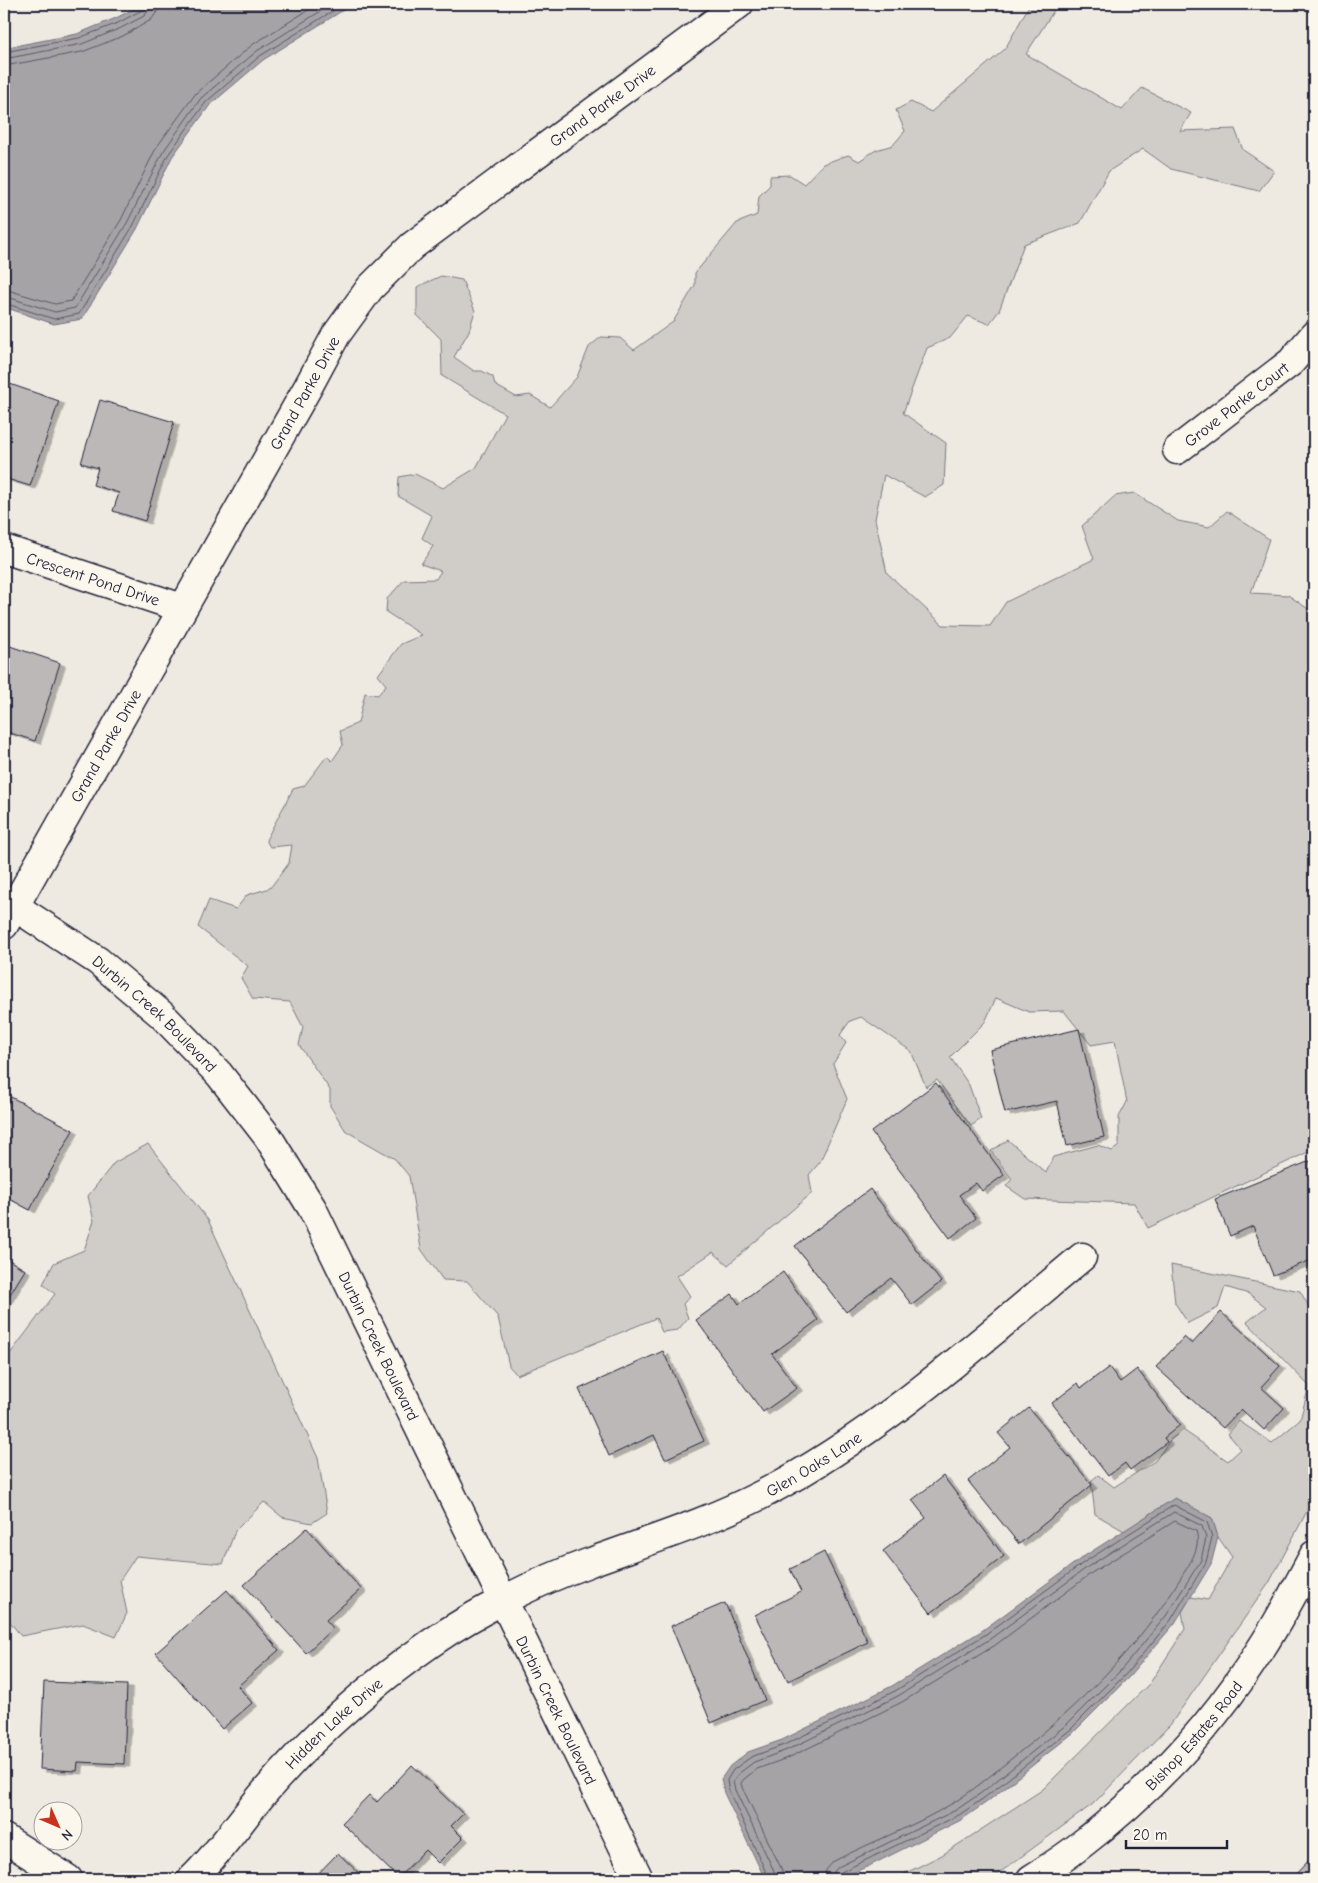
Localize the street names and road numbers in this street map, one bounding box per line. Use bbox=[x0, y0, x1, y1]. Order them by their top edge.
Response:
street label: Grand Parke Drive bbox=[546, 61, 659, 151]
street label: Grand Parke Drive bbox=[266, 334, 344, 453]
street label: Grove Parke Court bbox=[1181, 359, 1293, 451]
street label: Crescent Pond Drive bbox=[24, 549, 162, 610]
street label: Grand Parke Drive bbox=[67, 687, 145, 806]
street label: Durbin Creek Boulevard bbox=[88, 952, 220, 1076]
street label: Durbin Creek Boulevard bbox=[334, 1269, 422, 1424]
street label: Glen Oaks Lane bbox=[763, 1429, 865, 1501]
street label: Durbin Creek Boulevard bbox=[512, 1633, 600, 1788]
street label: Hidden Lake Drive bbox=[282, 1675, 386, 1773]
street label: Bishop Estates Road bbox=[1142, 1678, 1246, 1794]

